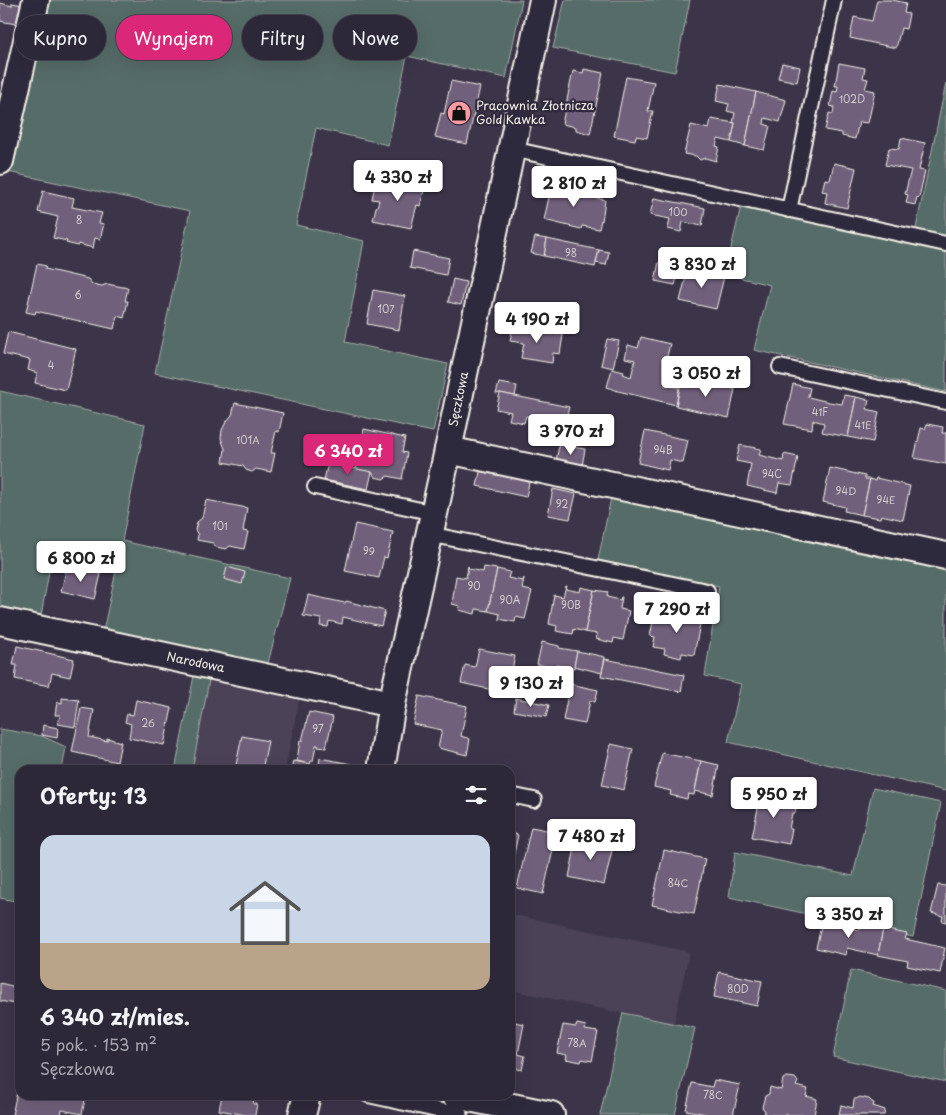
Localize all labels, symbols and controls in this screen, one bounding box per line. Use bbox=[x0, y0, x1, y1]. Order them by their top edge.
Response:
chip: Kupno bbox=[15, 15, 106, 60]
chip: Wynajem bbox=[116, 15, 232, 60]
chip: Filtry bbox=[242, 15, 323, 60]
chip: Nowe bbox=[333, 15, 417, 60]
house number: 102D bbox=[839, 91, 865, 106]
place label: Pracownia Złotnicza Gold Kawka bbox=[476, 96, 594, 128]
shop icon: Pracownia Złotnicza Gold Kawka bbox=[446, 100, 472, 126]
pin: 4 330 zł bbox=[346, 160, 450, 202]
text: 4 330 zł bbox=[365, 164, 431, 188]
pin: 2 810 zł bbox=[522, 166, 626, 208]
text: 2 810 zł bbox=[543, 170, 605, 194]
house number: 100 bbox=[668, 204, 688, 219]
house number: 8 bbox=[76, 212, 82, 227]
house number: 98 bbox=[565, 245, 577, 260]
pin: 3 830 zł bbox=[650, 246, 754, 289]
text: 3 830 zł bbox=[669, 251, 735, 275]
house number: 6 bbox=[74, 287, 82, 302]
house number: 107 bbox=[377, 301, 395, 316]
pin: 4 190 zł bbox=[485, 302, 589, 344]
text: 4 190 zł bbox=[506, 306, 568, 330]
pin: 3 050 zł bbox=[654, 356, 758, 398]
house number: 4 bbox=[48, 357, 55, 372]
text: 3 050 zł bbox=[672, 360, 740, 384]
street label: Sęczkowa bbox=[443, 369, 472, 428]
house number: 41F bbox=[812, 404, 828, 419]
pin: 3 970 zł bbox=[519, 414, 623, 456]
house number: 41E bbox=[855, 417, 871, 432]
text: 3 970 zł bbox=[539, 418, 603, 442]
house number: 101A bbox=[237, 432, 259, 447]
pin: 6 340 zł bbox=[296, 434, 400, 476]
text: 6 340 zł bbox=[314, 438, 382, 462]
house number: 94B bbox=[653, 442, 673, 457]
house number: 94C bbox=[762, 466, 782, 481]
house number: 94D bbox=[836, 483, 856, 498]
house number: 94E bbox=[877, 492, 895, 507]
house number: 92 bbox=[556, 496, 568, 511]
house number: 101 bbox=[212, 518, 228, 533]
pin: 6 800 zł bbox=[29, 540, 133, 583]
house number: 99 bbox=[363, 543, 375, 558]
text: 6 800 zł bbox=[48, 545, 114, 569]
house number: 90 bbox=[467, 578, 481, 593]
house number: 90A bbox=[500, 592, 521, 607]
pin: 7 290 zł bbox=[625, 592, 729, 634]
text: 7 290 zł bbox=[645, 596, 709, 620]
house number: 90B bbox=[561, 597, 581, 612]
street label: Narodowa bbox=[165, 647, 227, 676]
pin: 9 130 zł bbox=[479, 666, 583, 708]
text: 9 130 zł bbox=[500, 670, 562, 694]
house number: 26 bbox=[141, 715, 155, 730]
house number: 97 bbox=[312, 721, 324, 736]
pin: 5 950 zł bbox=[722, 776, 826, 819]
text: Oferty: 13 bbox=[40, 779, 147, 811]
icon: filters bbox=[462, 781, 490, 809]
text: 5 950 zł bbox=[742, 781, 806, 805]
pin: 7 480 zł bbox=[539, 818, 643, 861]
text: 7 480 zł bbox=[558, 823, 624, 847]
icon: home bbox=[220, 868, 310, 958]
house number: 84C bbox=[668, 875, 689, 890]
pin: 3 350 zł bbox=[797, 896, 901, 939]
text: 3 350 zł bbox=[816, 901, 882, 925]
house number: 80D bbox=[727, 981, 749, 996]
text: 6 340 zł/mies. bbox=[40, 1000, 190, 1032]
text: 5 pok. · 153 m² bbox=[40, 1032, 157, 1056]
house number: 78A bbox=[567, 1035, 587, 1050]
text: Sęczkowa bbox=[40, 1056, 114, 1080]
house number: 78C bbox=[703, 1087, 723, 1102]

